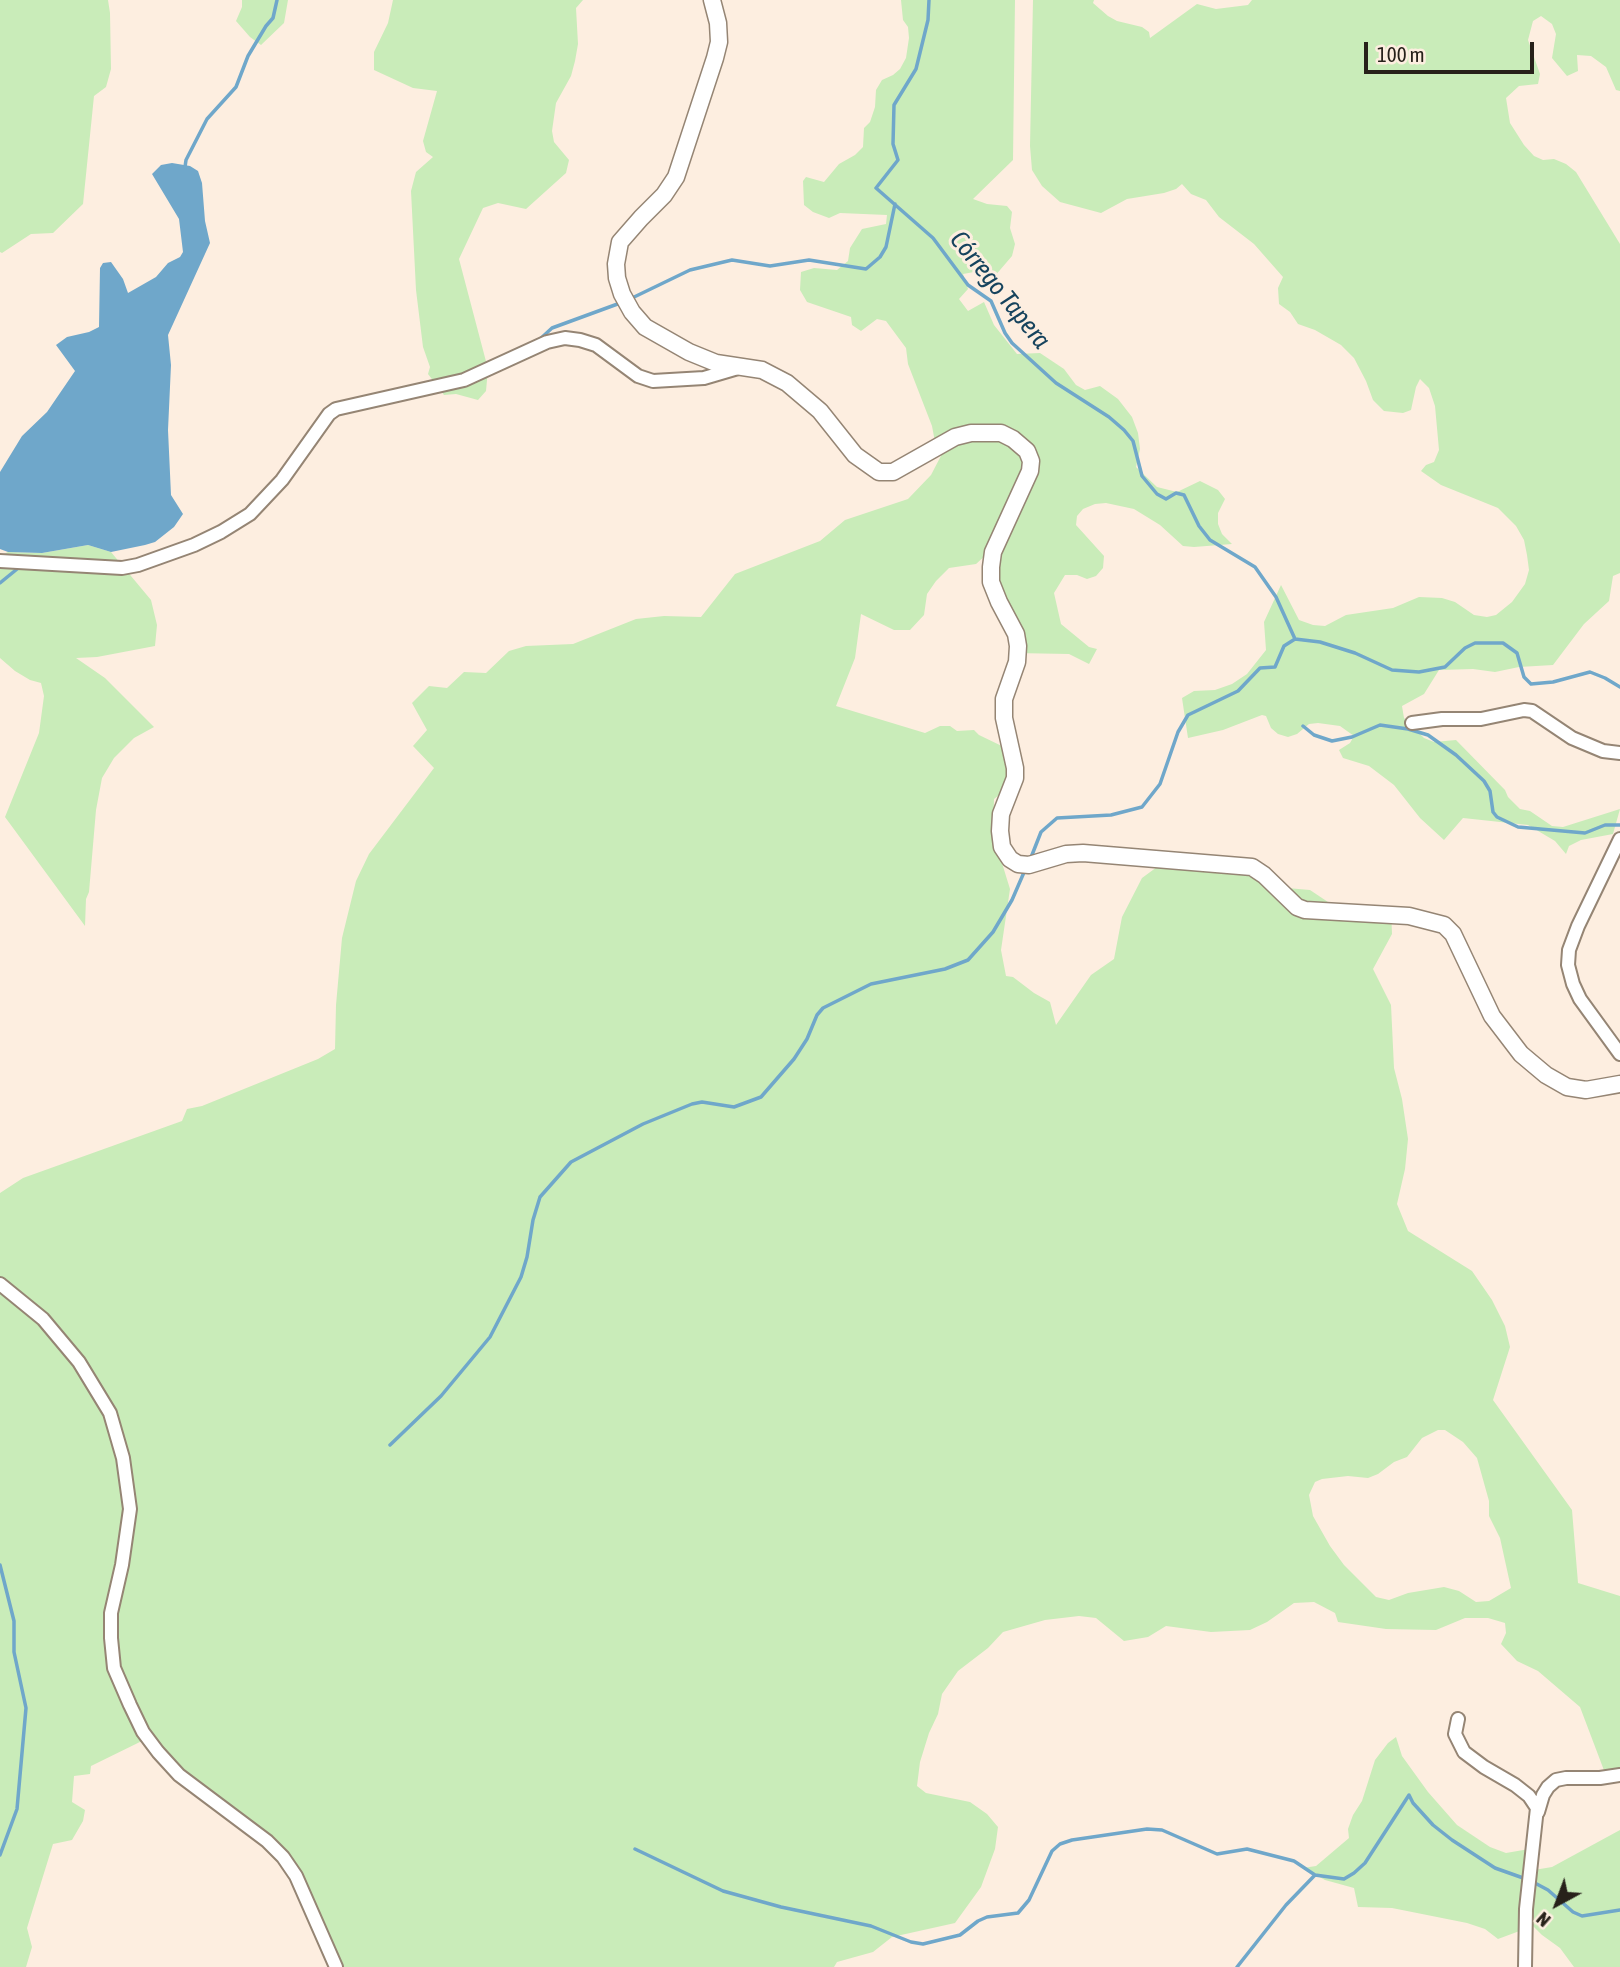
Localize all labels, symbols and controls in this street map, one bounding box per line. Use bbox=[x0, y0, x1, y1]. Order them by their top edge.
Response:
scale bar bbox=[1368, 28, 1538, 72]
text: 100 m bbox=[1377, 42, 1425, 66]
water label: Córrego Tapera bbox=[943, 225, 1057, 355]
north arrow bbox=[1522, 1869, 1592, 1939]
text: N bbox=[1532, 1908, 1555, 1932]

